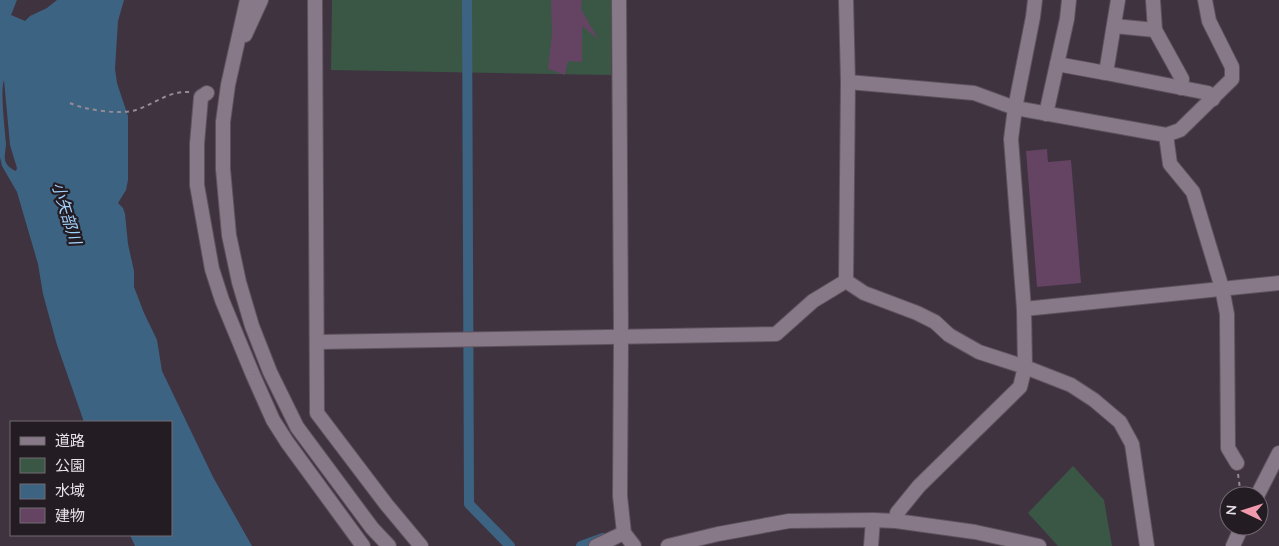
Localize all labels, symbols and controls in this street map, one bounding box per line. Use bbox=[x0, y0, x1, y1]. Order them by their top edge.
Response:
water label: 小矢部川 bbox=[48, 179, 87, 248]
legend bbox=[10, 421, 172, 536]
text: 道路 bbox=[55, 431, 85, 450]
text: 公園 bbox=[55, 456, 85, 475]
text: 水域 bbox=[55, 481, 85, 500]
north arrow bbox=[1219, 486, 1269, 536]
text: N bbox=[1222, 504, 1240, 516]
text: 建物 bbox=[55, 506, 85, 525]

